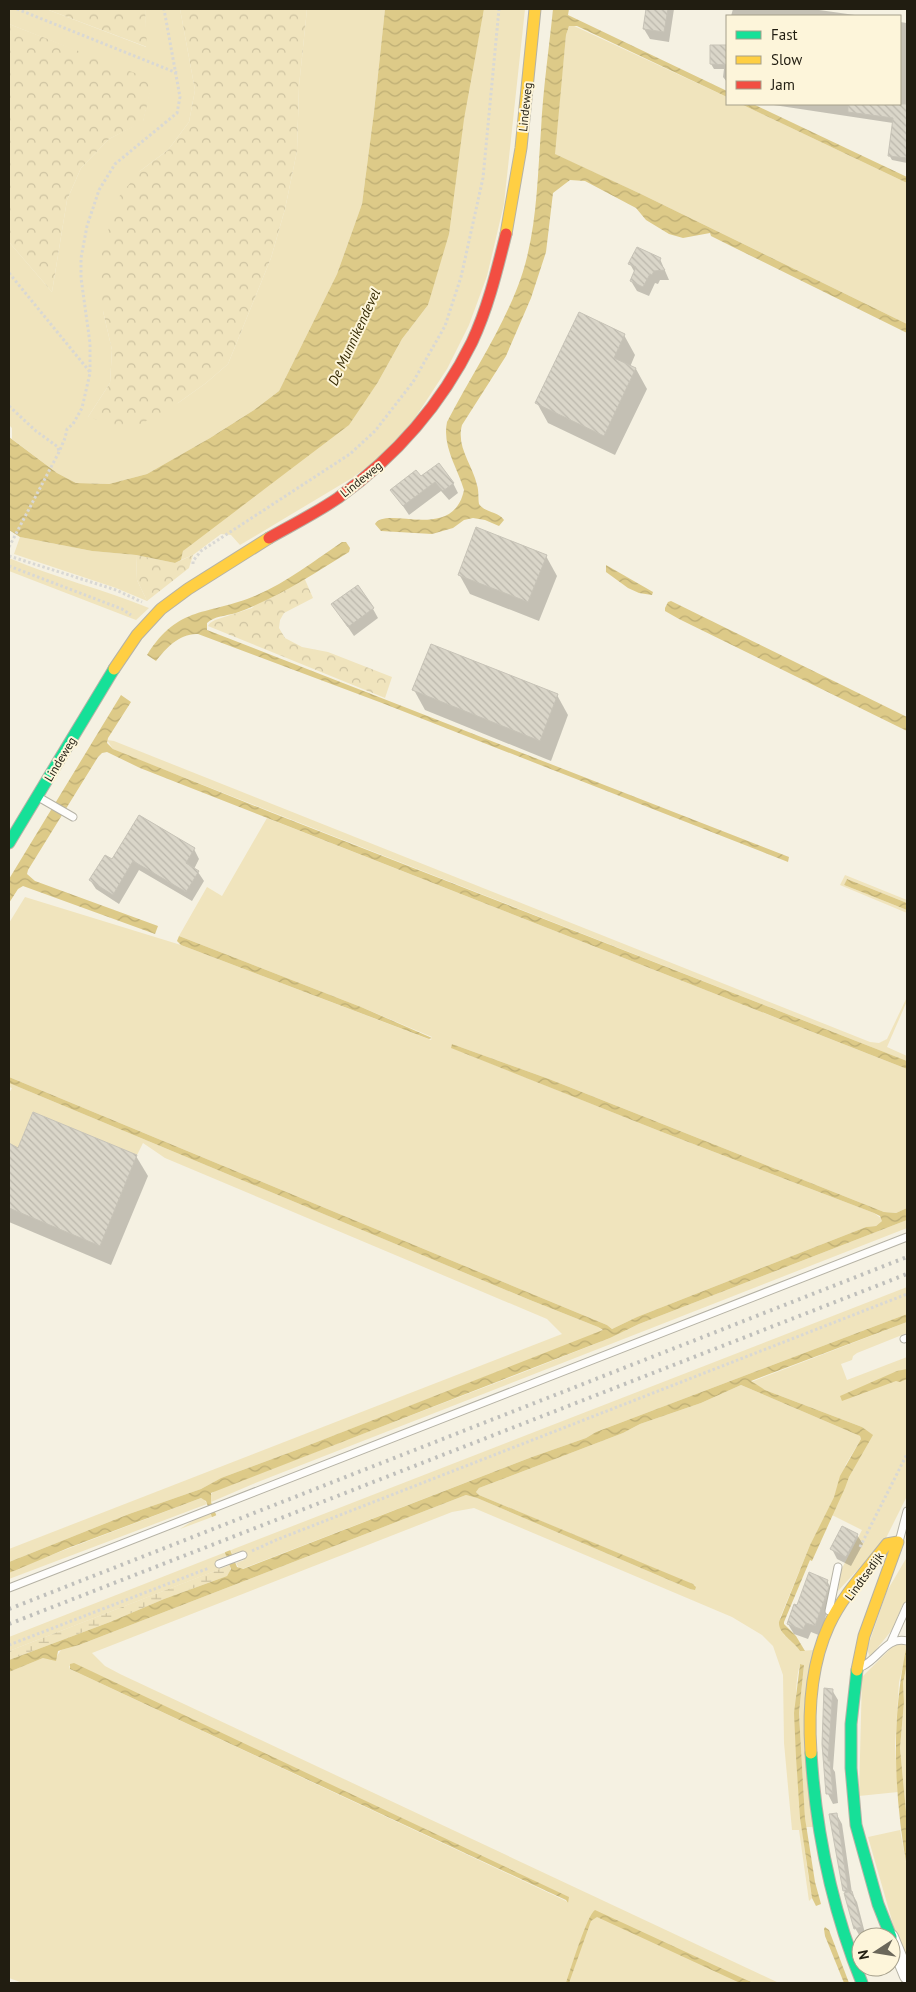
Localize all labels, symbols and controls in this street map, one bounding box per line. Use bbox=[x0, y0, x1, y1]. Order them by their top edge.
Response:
legend bbox=[726, 15, 901, 105]
text: Fast bbox=[771, 25, 798, 44]
text: Slow bbox=[771, 50, 802, 69]
text: Jam bbox=[770, 75, 795, 94]
street label: Lindeweg bbox=[515, 82, 535, 132]
water label: De Munnikendevel bbox=[324, 286, 384, 388]
street label: Lindeweg bbox=[337, 458, 385, 500]
street label: Lindeweg bbox=[41, 734, 79, 784]
street label: Lindtsedijk bbox=[841, 1549, 887, 1603]
north arrow bbox=[851, 1927, 901, 1977]
text: N bbox=[854, 1948, 873, 1961]

